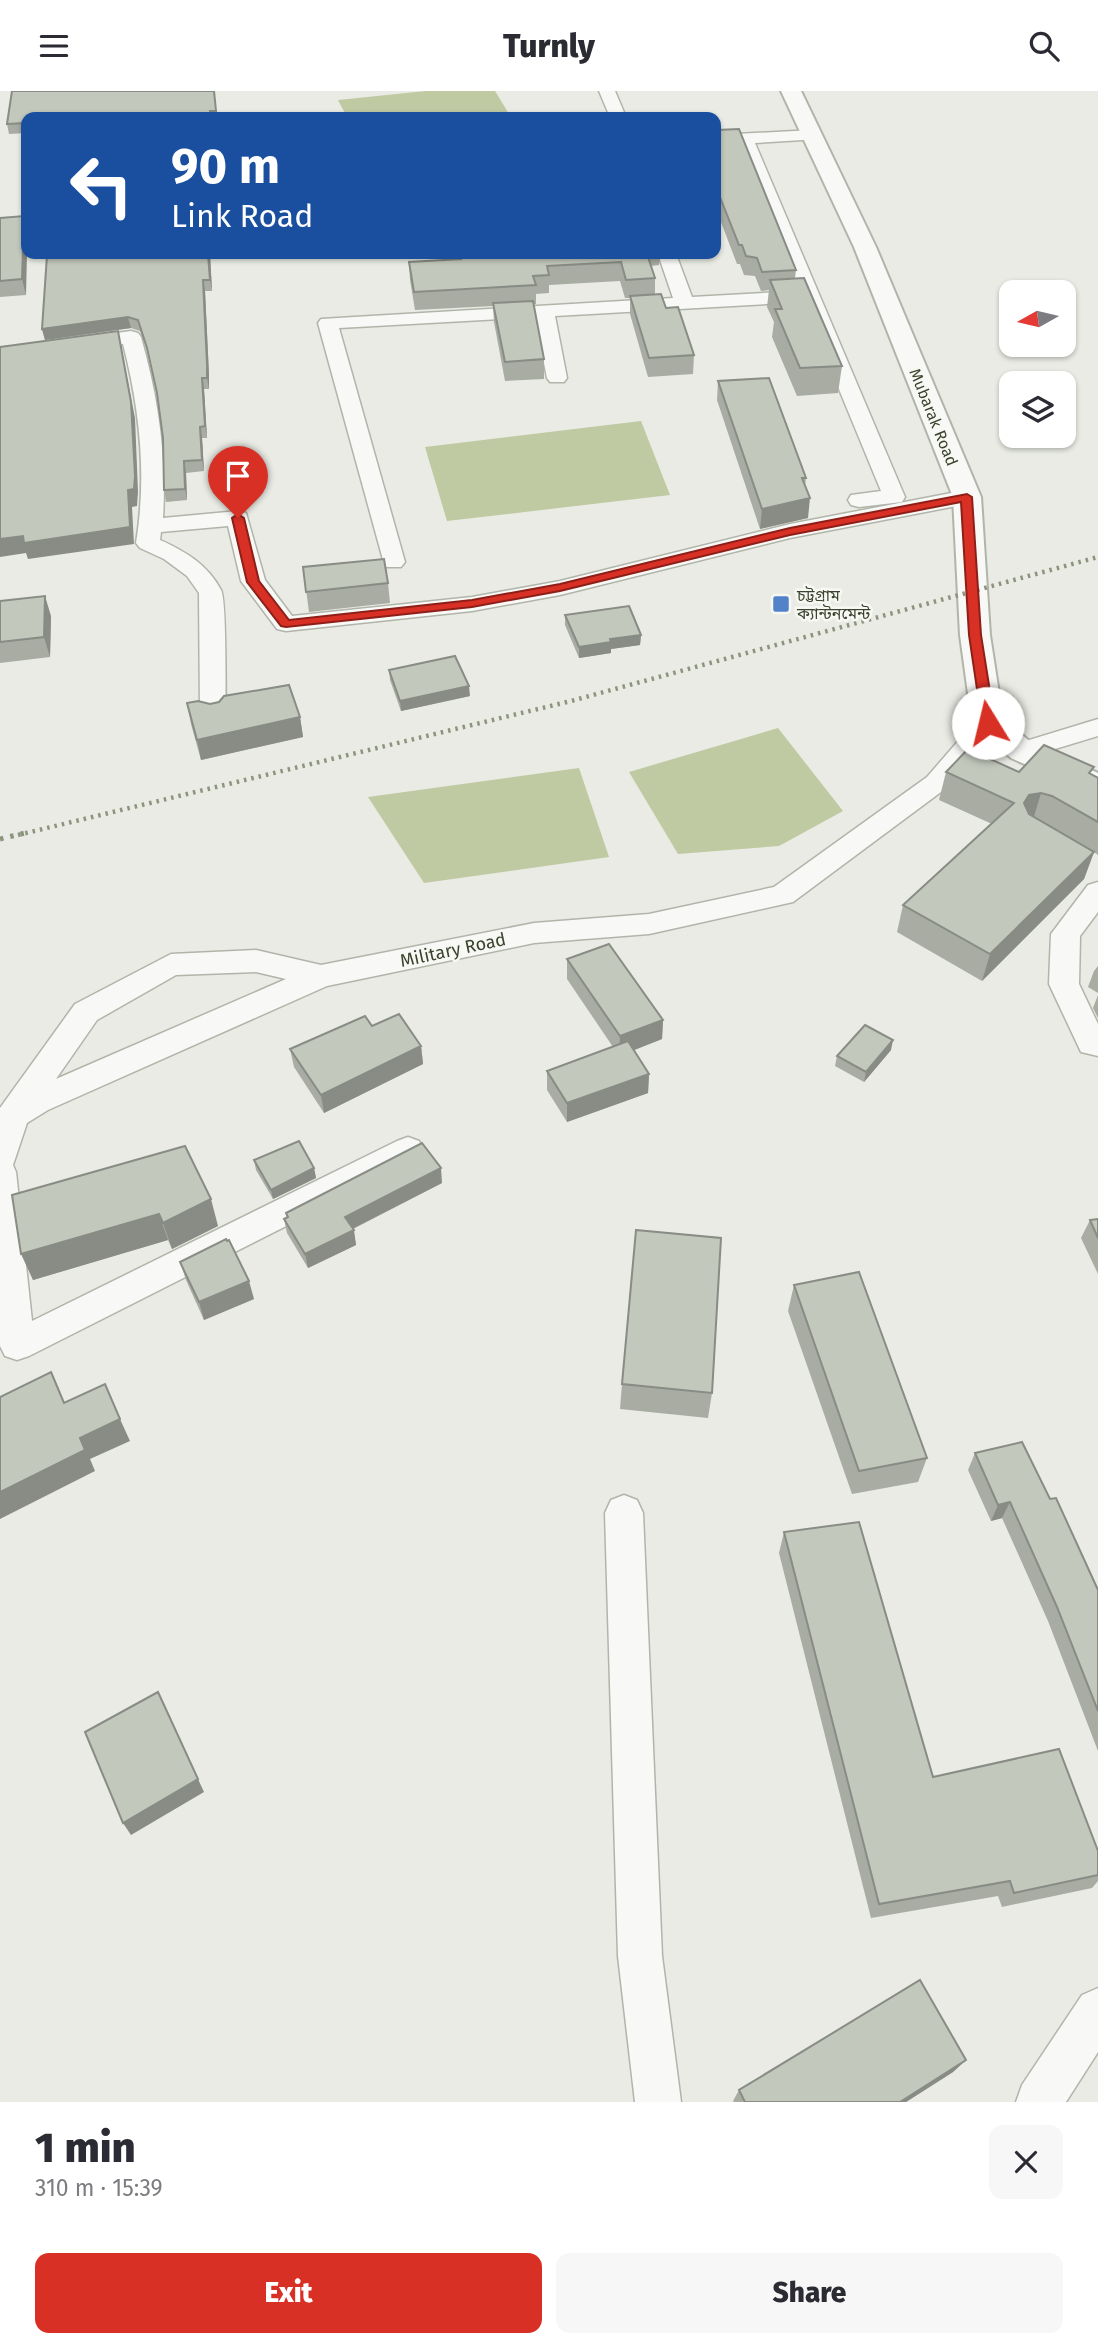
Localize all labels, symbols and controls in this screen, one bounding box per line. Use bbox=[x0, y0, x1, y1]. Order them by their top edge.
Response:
icon: menu bbox=[35, 27, 73, 65]
text: Turnly bbox=[503, 27, 595, 65]
icon: search bbox=[1025, 27, 1063, 65]
text: 90 m bbox=[171, 137, 280, 196]
icon: left bbox=[56, 140, 147, 231]
text: Link Road bbox=[171, 197, 313, 235]
north arrow bbox=[999, 280, 1076, 357]
map controls bbox=[999, 280, 1076, 448]
street label: Mubarak Road bbox=[905, 366, 962, 469]
button: layers bbox=[999, 371, 1076, 448]
pin bbox=[208, 446, 268, 518]
icon: arrive bbox=[219, 457, 257, 495]
place label: চট্টগ্রাম ক্যান্টনমেন্ট bbox=[796, 586, 871, 623]
marker: চট্টগ্রাম ক্যান্টনমেন্ট bbox=[771, 594, 791, 614]
position arrow bbox=[951, 686, 1025, 760]
street label: Military Road bbox=[398, 928, 508, 972]
text: 1 min bbox=[35, 2123, 136, 2173]
button: close bbox=[989, 2125, 1063, 2199]
text: 310 m · 15:39 bbox=[35, 2174, 163, 2202]
button: Exit bbox=[35, 2253, 542, 2333]
button: Share bbox=[556, 2253, 1063, 2333]

